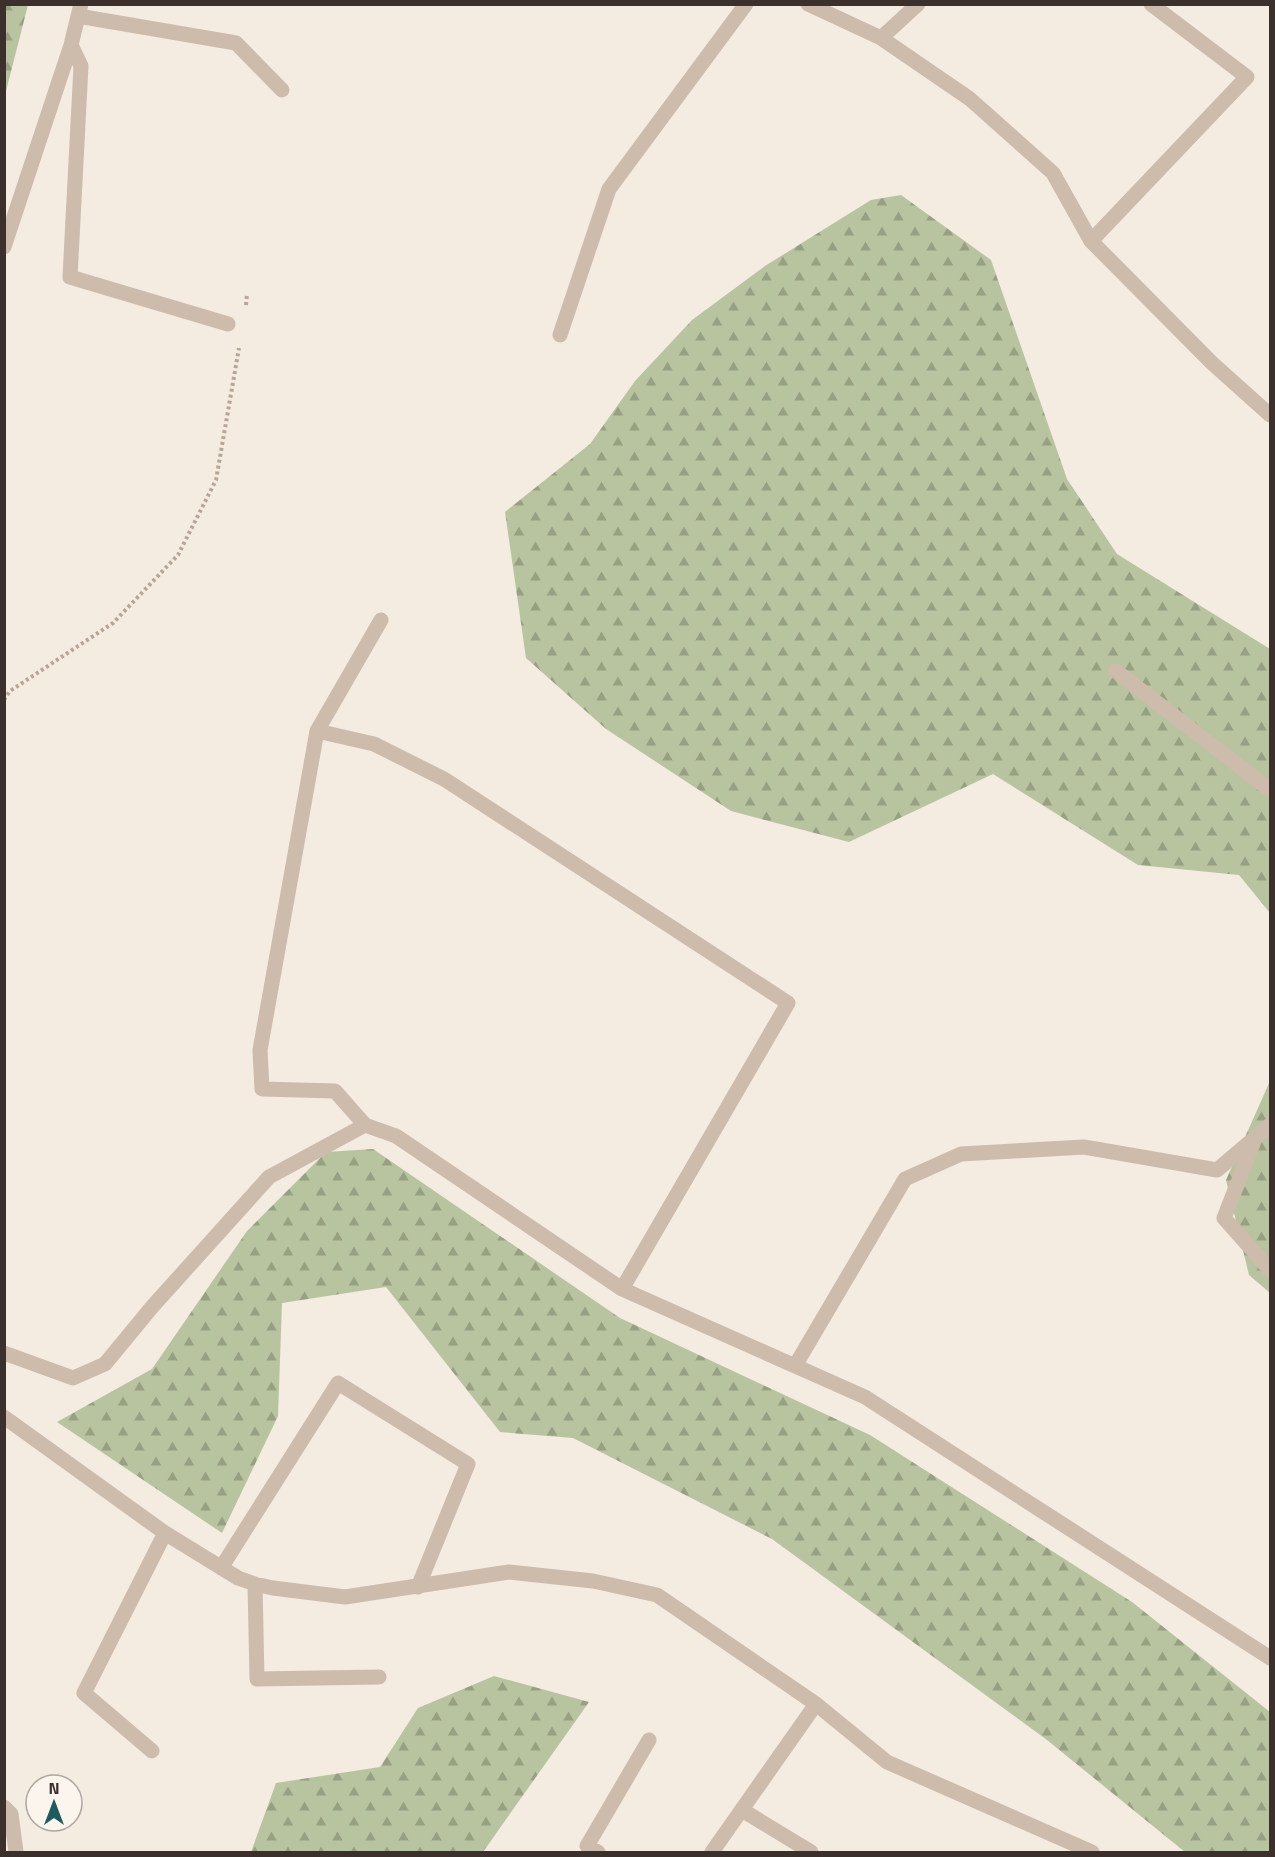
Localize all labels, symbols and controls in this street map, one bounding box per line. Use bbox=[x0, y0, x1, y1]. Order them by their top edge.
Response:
north arrow bbox=[24, 1773, 84, 1833]
text: N bbox=[48, 1776, 60, 1800]

